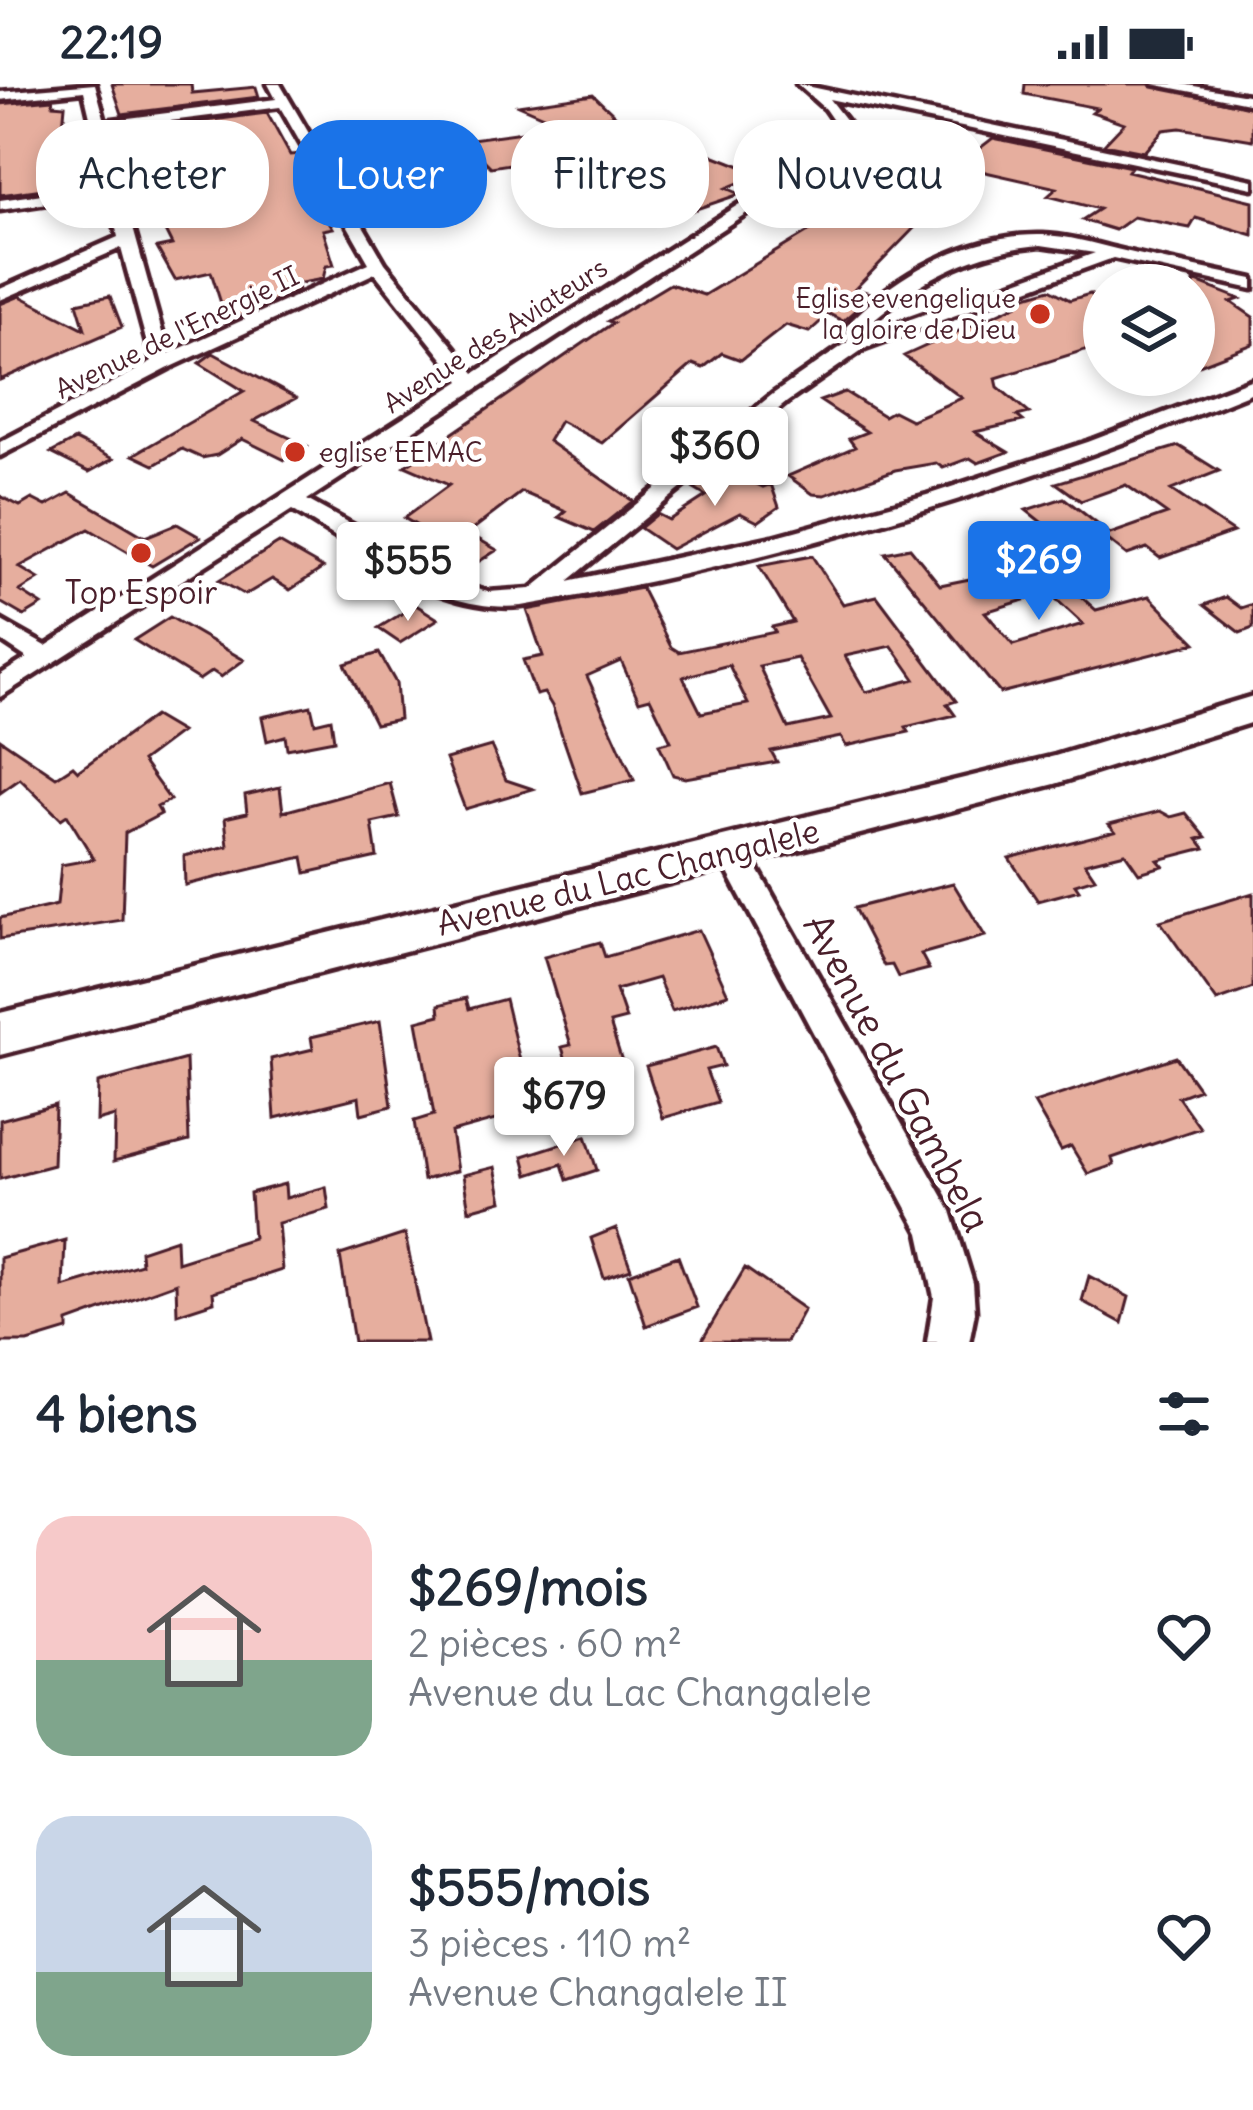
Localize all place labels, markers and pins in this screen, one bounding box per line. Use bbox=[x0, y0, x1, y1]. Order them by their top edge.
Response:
place label: Eglise evengelique la gloire de Dieu bbox=[795, 281, 1016, 346]
marker: Eglise evengelique la gloire de Dieu bbox=[1027, 301, 1053, 327]
pin: $360 bbox=[644, 407, 786, 509]
place label: eglise EEMAC bbox=[319, 435, 483, 469]
marker: eglise EEMAC bbox=[282, 439, 308, 465]
pin: $269 bbox=[968, 521, 1110, 623]
pin: $555 bbox=[337, 522, 479, 624]
marker: Top Espoir bbox=[128, 540, 154, 566]
place label: Top Espoir bbox=[65, 571, 217, 613]
pin: $679 bbox=[493, 1057, 635, 1159]

